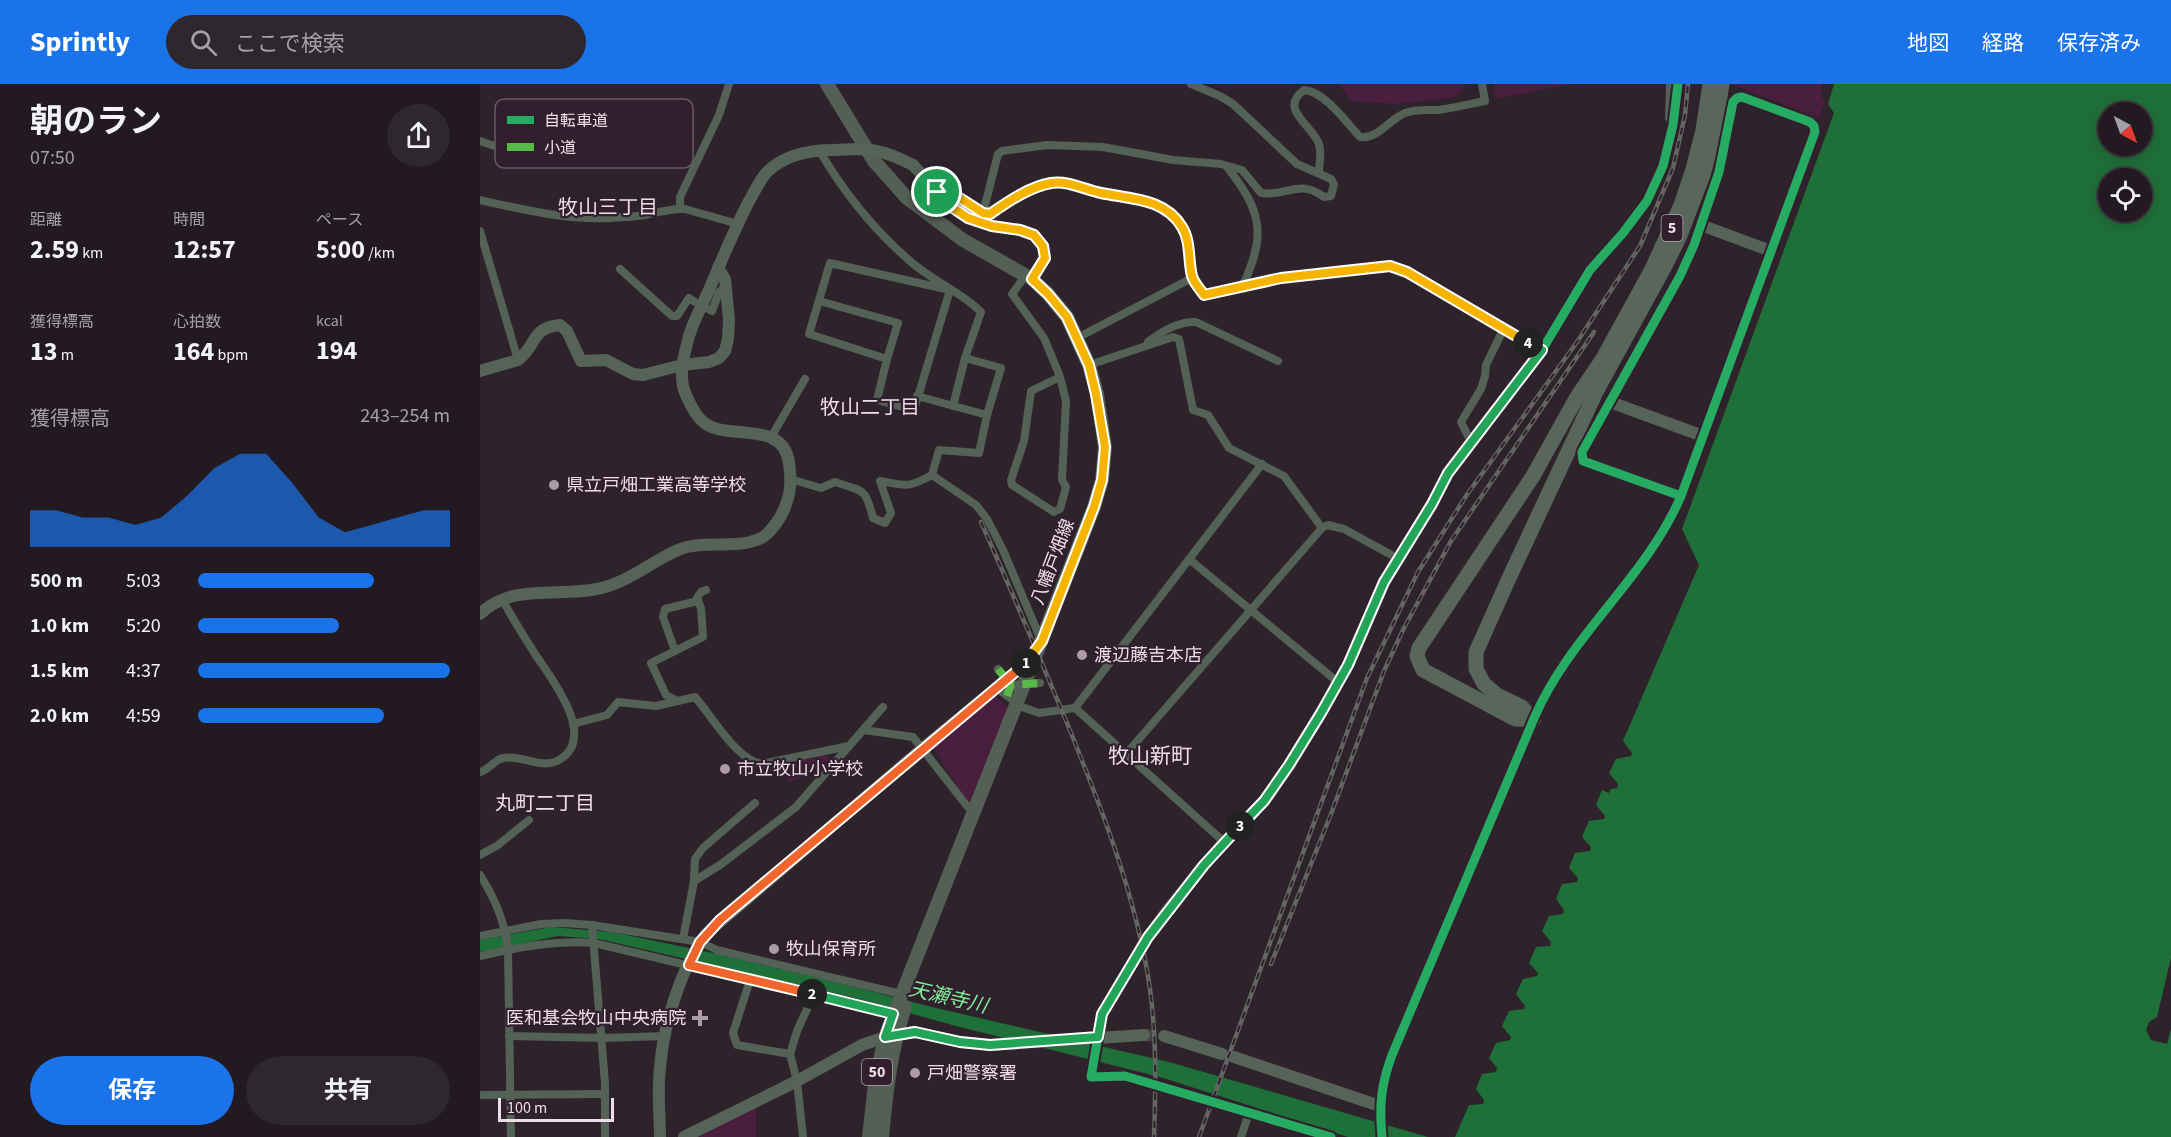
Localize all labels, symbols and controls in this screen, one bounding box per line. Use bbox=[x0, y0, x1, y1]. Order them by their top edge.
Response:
search box bbox=[166, 15, 586, 69]
text: Sprintly bbox=[30, 22, 130, 62]
icon: search bbox=[187, 26, 220, 59]
text: ここで検索 bbox=[235, 28, 345, 60]
text: 地図 bbox=[1907, 28, 1949, 58]
text: 経路 bbox=[1982, 28, 2024, 58]
text: 保存済み bbox=[2057, 28, 2141, 58]
text: 朝のラン bbox=[30, 98, 162, 145]
legend bbox=[495, 99, 693, 168]
north arrow bbox=[2098, 102, 2152, 156]
map controls bbox=[2098, 102, 2152, 222]
button: share bbox=[387, 104, 450, 167]
text: 自転車道 bbox=[544, 110, 608, 132]
text: 小道 bbox=[544, 137, 576, 159]
text: 07:50 bbox=[30, 144, 75, 172]
pin bbox=[911, 166, 962, 217]
button: locate bbox=[2098, 168, 2152, 222]
icon: arrive bbox=[920, 175, 953, 208]
district label: 牧山三丁目 bbox=[558, 194, 658, 222]
text: 距離 bbox=[30, 209, 62, 231]
text: 時間 bbox=[173, 209, 205, 231]
text: ペース bbox=[316, 209, 363, 231]
road number: 5 bbox=[1662, 215, 1682, 241]
text: 2.59 bbox=[30, 231, 79, 268]
text: 12:57 bbox=[173, 231, 236, 268]
text: 5:00 bbox=[316, 231, 365, 268]
text: km bbox=[79, 242, 103, 264]
text: /km bbox=[365, 242, 395, 264]
text: kcal bbox=[316, 310, 343, 332]
text: 獲得標高 bbox=[30, 311, 94, 333]
text: 心拍数 bbox=[173, 311, 221, 333]
pin: 4 bbox=[1513, 328, 1543, 358]
text: 194 bbox=[316, 332, 357, 369]
text: 4 bbox=[1524, 332, 1532, 354]
text: 13 bbox=[30, 333, 57, 370]
text: 164 bbox=[173, 333, 214, 370]
text: m bbox=[57, 344, 74, 366]
text: bpm bbox=[214, 344, 248, 366]
district label: 牧山二丁目 bbox=[820, 394, 920, 422]
text: 243–254 m bbox=[360, 402, 450, 430]
text: 獲得標高 bbox=[30, 405, 110, 433]
place label: 県立戸畑工業高等学校 bbox=[566, 473, 746, 498]
marker: 県立戸畑工業高等学校 bbox=[547, 478, 561, 492]
street label: 八幡戸畑線 bbox=[1025, 516, 1081, 608]
text: 500 m bbox=[30, 567, 83, 595]
text: 5:03 bbox=[126, 567, 161, 595]
text: 1.0 km bbox=[30, 612, 89, 640]
text: 5:20 bbox=[126, 612, 161, 640]
place label: 渡辺藤吉本店 bbox=[1094, 643, 1202, 668]
pin: 1 bbox=[1011, 648, 1041, 678]
marker: 渡辺藤吉本店 bbox=[1075, 648, 1089, 662]
text: 1 bbox=[1022, 652, 1030, 674]
text: 1.5 km bbox=[30, 657, 89, 685]
text: 4:37 bbox=[126, 657, 161, 685]
text: 2.0 km bbox=[30, 702, 89, 730]
text: 4:59 bbox=[126, 702, 161, 730]
district label: 牧山新町 bbox=[1108, 741, 1192, 771]
place label: 市立牧山小学校 bbox=[737, 757, 863, 782]
marker: 市立牧山小学校 bbox=[718, 762, 732, 776]
district label: 丸町二丁目 bbox=[495, 790, 595, 818]
pin: 3 bbox=[1225, 811, 1255, 841]
text: 3 bbox=[1236, 815, 1244, 837]
place label: 牧山保育所 bbox=[786, 937, 876, 962]
marker: 牧山保育所 bbox=[767, 942, 781, 956]
water label: 天瀬寺川 bbox=[906, 975, 992, 1021]
pin: 2 bbox=[797, 979, 827, 1009]
text: 2 bbox=[808, 983, 816, 1005]
place label: 医和基会牧山中央病院 bbox=[506, 1006, 686, 1031]
marker: 医和基会牧山中央病院 bbox=[691, 1009, 709, 1027]
button: 保存 bbox=[30, 1056, 234, 1125]
button: 共有 bbox=[246, 1056, 450, 1125]
road number: 50 bbox=[862, 1059, 892, 1085]
place label: 戸畑警察署 bbox=[927, 1061, 1017, 1086]
marker: 戸畑警察署 bbox=[908, 1066, 922, 1080]
scale bar bbox=[498, 1095, 614, 1122]
text: 100 m bbox=[507, 1097, 547, 1119]

